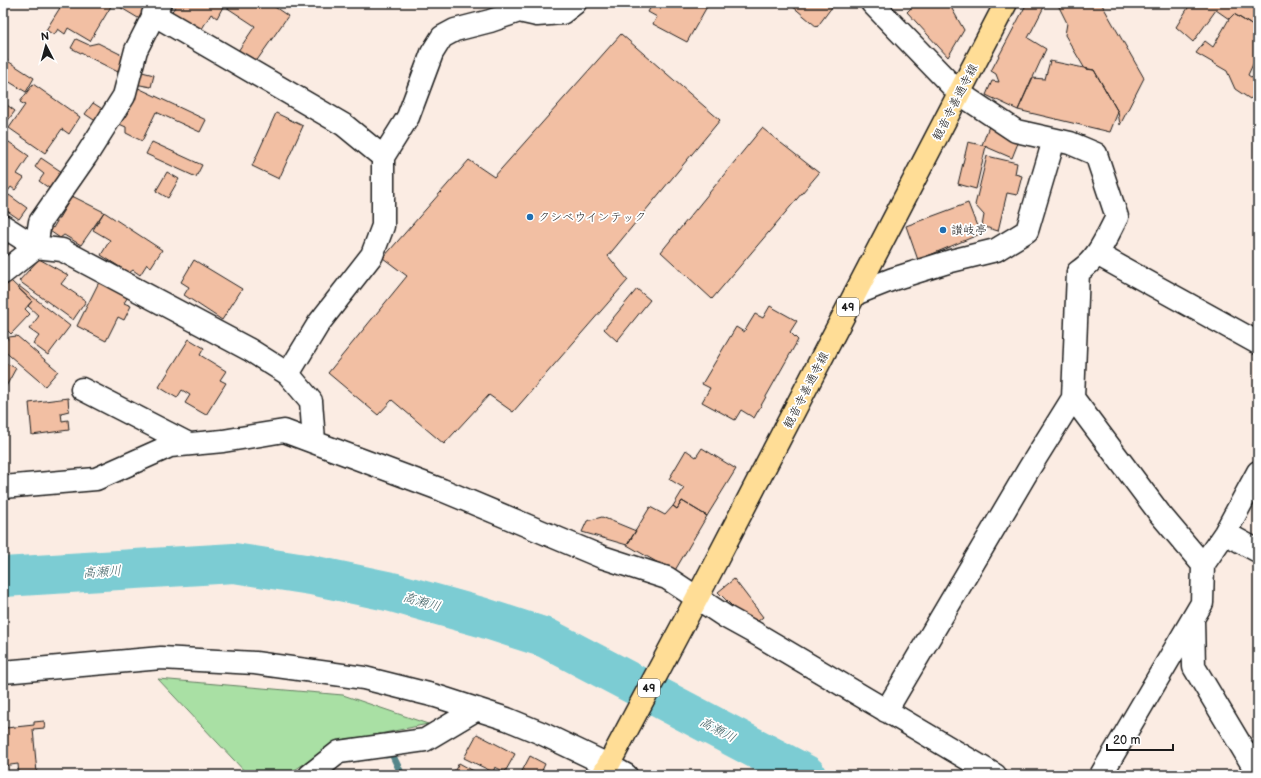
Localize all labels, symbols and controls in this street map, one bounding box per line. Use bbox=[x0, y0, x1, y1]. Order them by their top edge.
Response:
north arrow bbox=[26, 26, 66, 66]
text: N bbox=[40, 30, 50, 43]
street label: 観音寺善通寺線 bbox=[930, 61, 981, 143]
place label: クシベウインテック bbox=[538, 210, 646, 225]
marker: クシベウインテック bbox=[525, 212, 535, 222]
place label: 讃岐亭 bbox=[951, 223, 987, 238]
marker: 讃岐亭 bbox=[938, 225, 948, 235]
road number: 49 bbox=[837, 298, 859, 316]
street label: 観音寺善通寺線 bbox=[781, 349, 832, 431]
water label: 高瀬川 bbox=[82, 563, 122, 581]
water label: 高瀬川 bbox=[401, 589, 443, 615]
road number: 49 bbox=[638, 679, 660, 697]
water label: 高瀬川 bbox=[697, 714, 739, 746]
scale bar bbox=[1107, 726, 1173, 752]
text: 20 m bbox=[1113, 733, 1140, 748]

